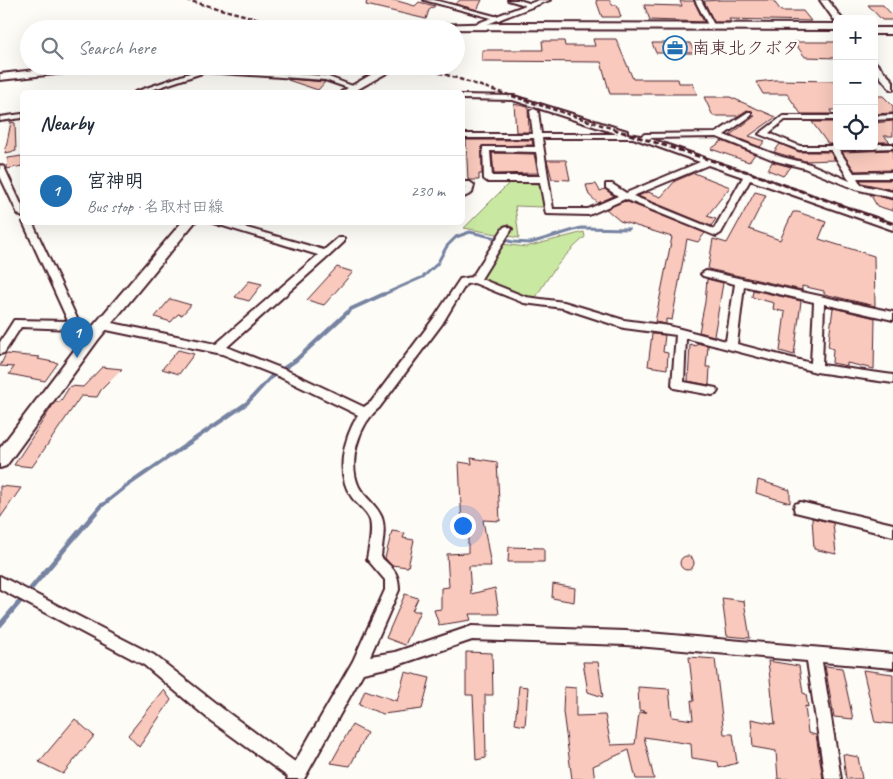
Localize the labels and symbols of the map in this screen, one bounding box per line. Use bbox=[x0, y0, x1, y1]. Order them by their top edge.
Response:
office icon: 南東北クボタ bbox=[662, 35, 688, 61]
place label: 南東北クボタ bbox=[692, 37, 800, 59]
pin: 1 bbox=[61, 317, 93, 358]
your location bbox=[450, 513, 476, 539]

